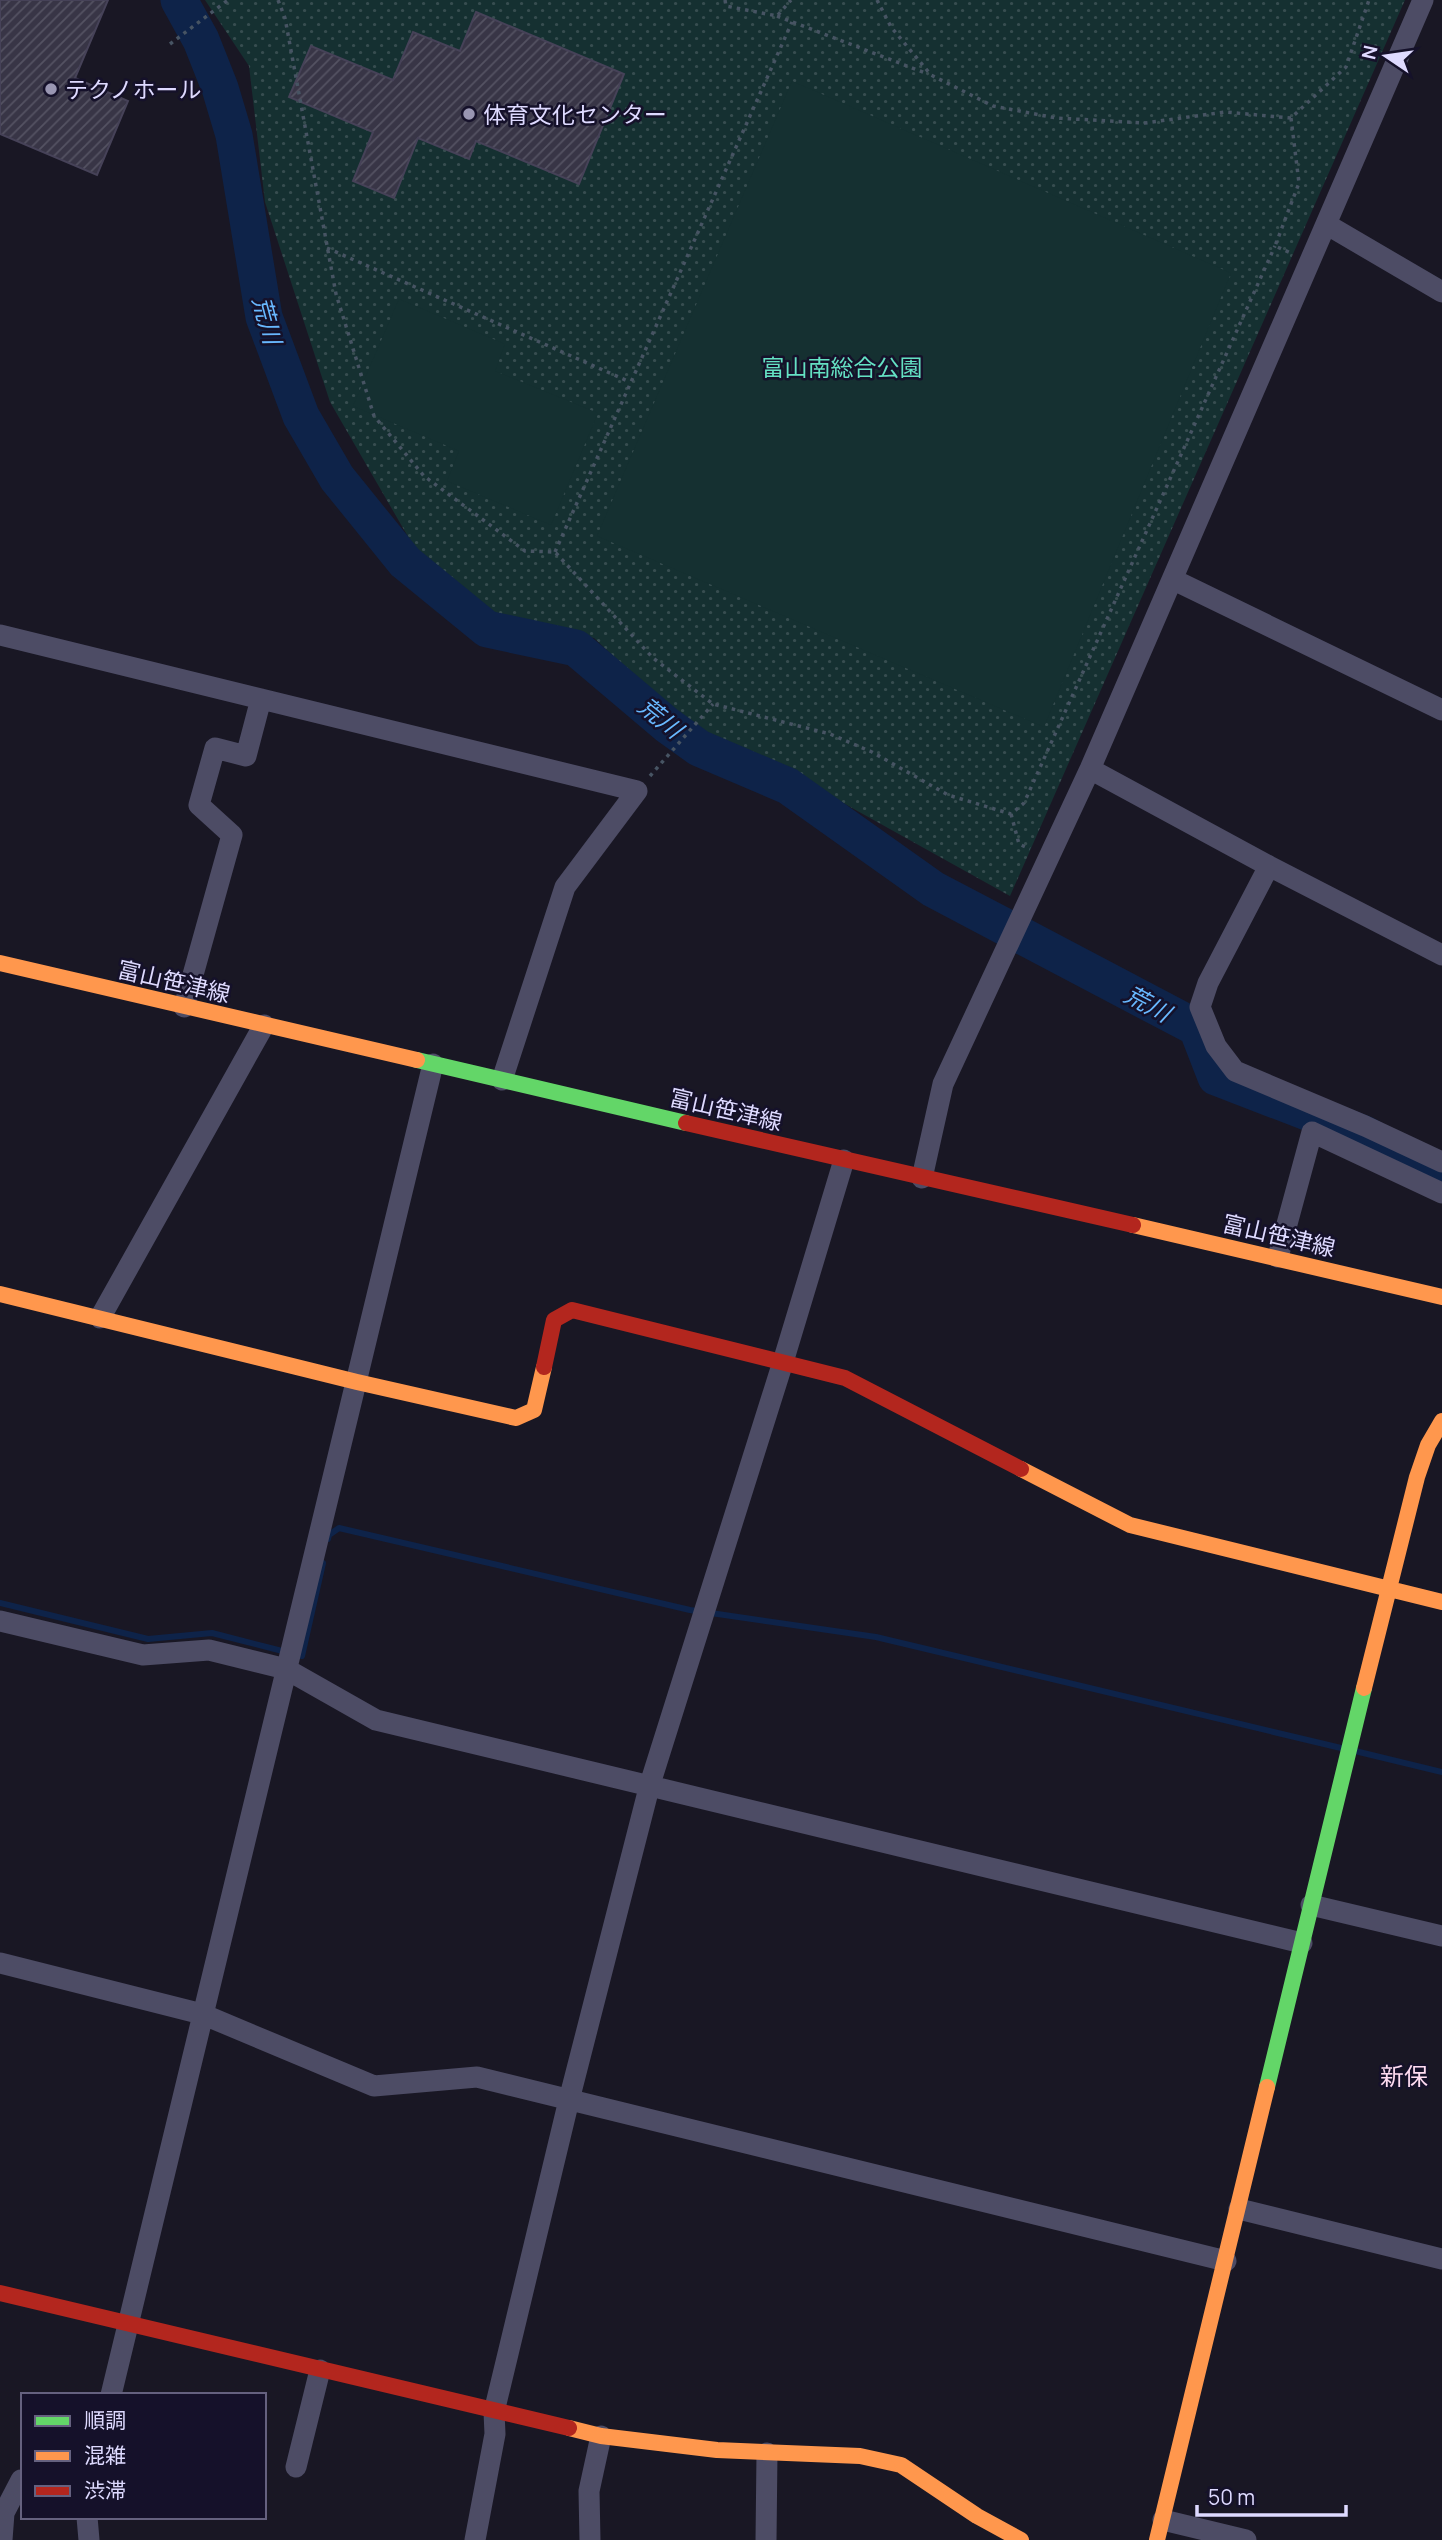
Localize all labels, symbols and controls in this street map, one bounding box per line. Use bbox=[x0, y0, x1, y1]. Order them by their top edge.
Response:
north arrow bbox=[1351, 21, 1421, 91]
text: N bbox=[1355, 43, 1384, 62]
place label: テクノホール bbox=[65, 73, 202, 105]
marker: テクノホール bbox=[43, 81, 59, 97]
place label: 体育文化センター bbox=[483, 98, 667, 130]
marker: 体育文化センター bbox=[461, 106, 477, 122]
water label: 荒川 bbox=[246, 293, 291, 350]
park label: 富山南総合公園 bbox=[762, 351, 923, 383]
water label: 荒川 bbox=[632, 689, 692, 747]
street label: 富山笹津線 bbox=[114, 952, 234, 1010]
water label: 荒川 bbox=[1119, 977, 1180, 1030]
street label: 富山笹津線 bbox=[666, 1080, 786, 1138]
street label: 富山笹津線 bbox=[1219, 1206, 1339, 1264]
district label: 新保 bbox=[1380, 2059, 1428, 2092]
legend bbox=[21, 2393, 266, 2519]
text: 順調 bbox=[84, 2406, 126, 2434]
text: 混雑 bbox=[84, 2441, 126, 2469]
scale bar bbox=[1197, 2474, 1346, 2518]
text: 渋滞 bbox=[84, 2476, 126, 2504]
text: 50 m bbox=[1208, 2483, 1255, 2511]

